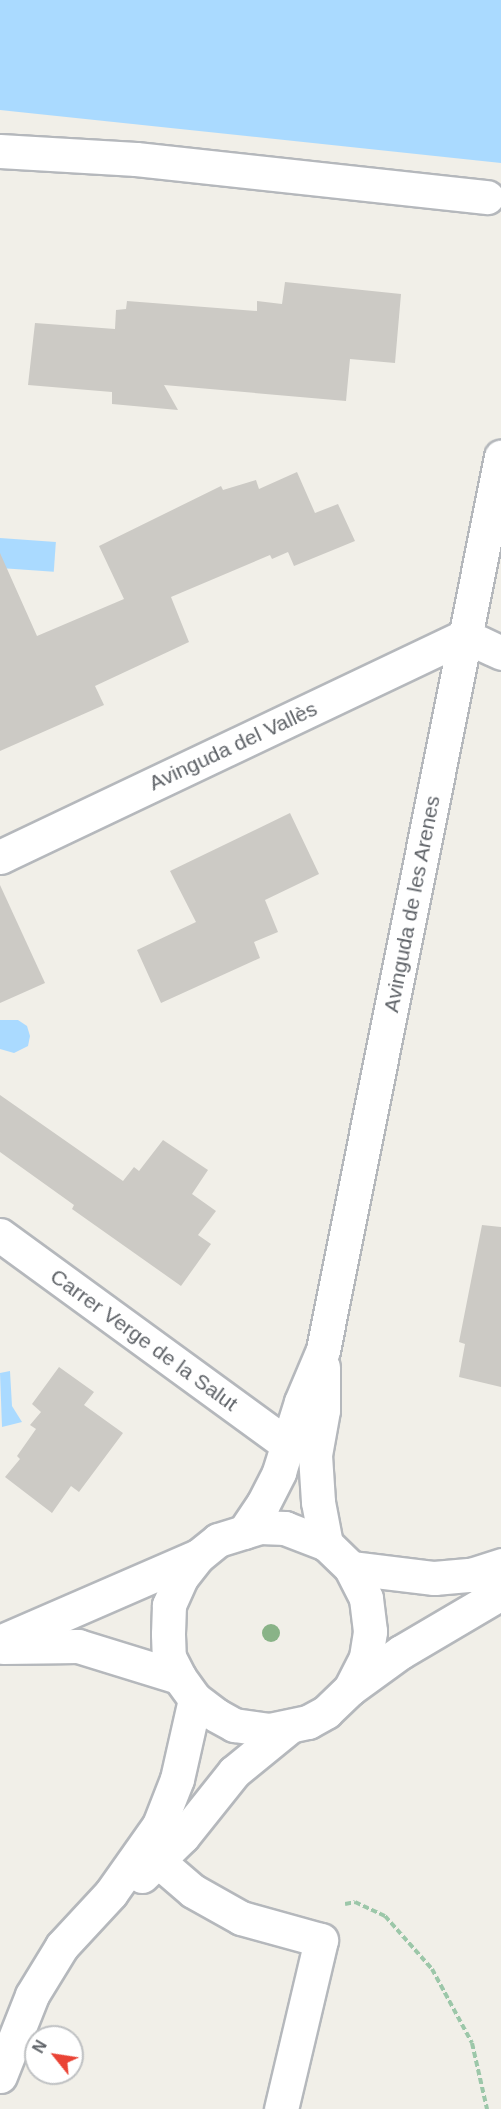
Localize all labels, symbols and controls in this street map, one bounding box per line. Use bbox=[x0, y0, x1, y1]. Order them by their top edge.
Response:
street label: Avinguda del Vallès bbox=[145, 696, 321, 796]
street label: Avinguda de les Arenes bbox=[379, 793, 445, 1015]
street label: Carrer Verge de la Salut bbox=[45, 1264, 243, 1416]
north arrow bbox=[24, 2025, 84, 2085]
text: N bbox=[29, 2037, 50, 2056]

